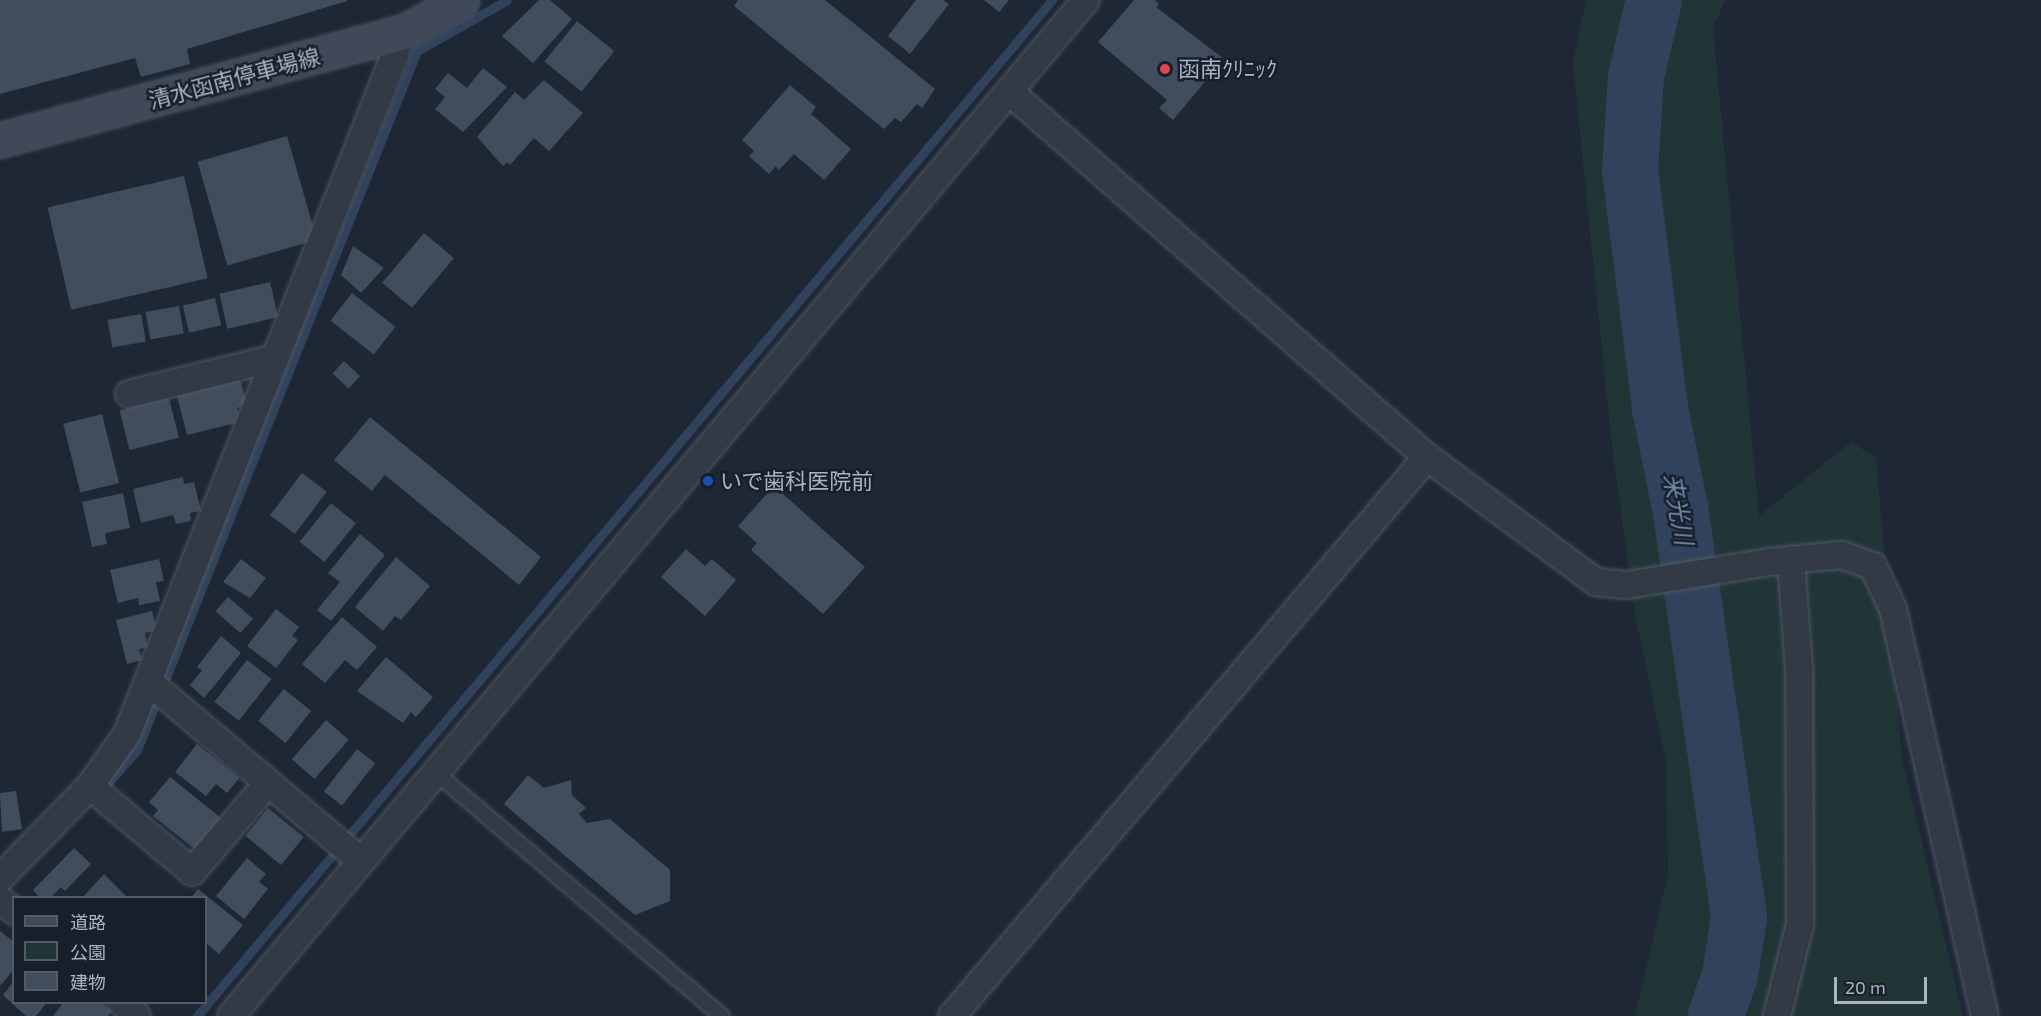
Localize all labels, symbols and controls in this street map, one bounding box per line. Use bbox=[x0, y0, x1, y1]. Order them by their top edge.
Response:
street label: 清水函南停車場線 bbox=[146, 42, 322, 114]
place label: 函南ｸﾘﾆｯｸ bbox=[1178, 56, 1277, 82]
marker: 函南ｸﾘﾆｯｸ bbox=[1156, 60, 1174, 78]
place label: いで歯科医院前 bbox=[720, 468, 874, 494]
water label: 来光川 bbox=[1659, 471, 1699, 547]
marker: いで歯科医院前 bbox=[701, 474, 715, 488]
legend bbox=[12, 896, 207, 1004]
text: 道路 bbox=[70, 911, 106, 933]
text: 公園 bbox=[70, 941, 106, 963]
scale bar bbox=[1837, 965, 1930, 1003]
text: 建物 bbox=[70, 971, 106, 993]
text: 20 m bbox=[1845, 976, 1886, 998]

